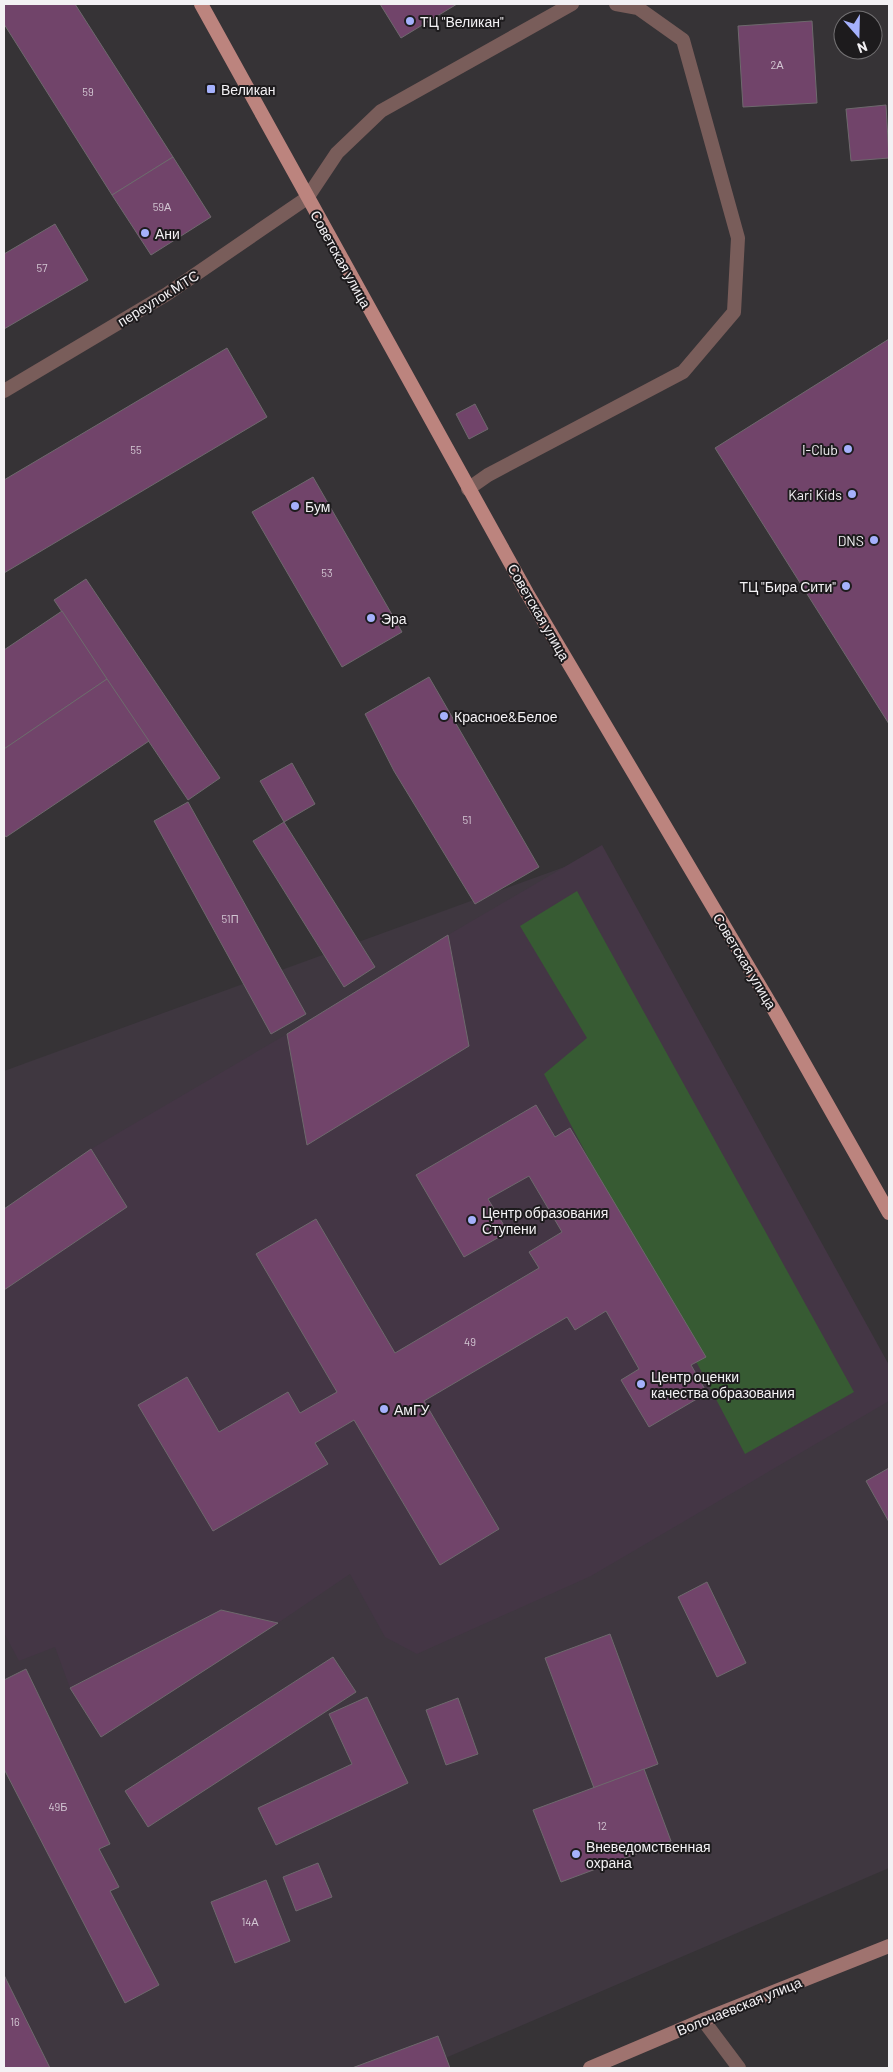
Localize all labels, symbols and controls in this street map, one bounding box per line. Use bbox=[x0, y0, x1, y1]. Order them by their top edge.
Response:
north arrow bbox=[833, 10, 883, 60]
place label: ТЦ "Великан" bbox=[420, 13, 504, 30]
marker: ТЦ "Великан" bbox=[404, 15, 416, 27]
text: N bbox=[855, 38, 870, 57]
house number: 2А bbox=[770, 58, 784, 71]
place label: Великан bbox=[221, 81, 276, 98]
marker: Великан bbox=[205, 83, 217, 95]
house number: 59 bbox=[82, 85, 94, 98]
house number: 59А bbox=[153, 200, 172, 213]
street label: Советская улица bbox=[307, 207, 375, 311]
place label: Ани bbox=[155, 225, 180, 242]
marker: Ани bbox=[139, 227, 151, 239]
house number: 57 bbox=[37, 261, 47, 274]
street label: переулок МТС bbox=[114, 266, 202, 330]
place label: I-Club bbox=[802, 441, 838, 458]
house number: 55 bbox=[130, 443, 142, 456]
marker: I-Club bbox=[842, 443, 854, 455]
place label: Kari Kids bbox=[788, 486, 842, 503]
marker: Kari Kids bbox=[846, 488, 858, 500]
place label: Бум bbox=[305, 498, 330, 515]
marker: Бум bbox=[289, 500, 301, 512]
place label: DNS bbox=[838, 532, 864, 549]
marker: DNS bbox=[868, 534, 880, 546]
street label: Советская улица bbox=[504, 561, 574, 664]
house number: 53 bbox=[321, 566, 333, 579]
place label: ТЦ "Бира Сити" bbox=[739, 578, 836, 595]
marker: ТЦ "Бира Сити" bbox=[840, 580, 852, 592]
place label: Эра bbox=[381, 610, 407, 627]
marker: Эра bbox=[365, 612, 377, 624]
place label: Красное&Белое bbox=[454, 708, 558, 725]
marker: Красное&Белое bbox=[438, 710, 450, 722]
house number: 51 bbox=[462, 813, 472, 826]
street label: Советская улица bbox=[710, 910, 780, 1012]
house number: 51П bbox=[221, 912, 239, 925]
place label: Центр образования Ступени bbox=[482, 1204, 608, 1237]
marker: Центр образования Ступени bbox=[466, 1214, 478, 1226]
house number: 49 bbox=[464, 1335, 476, 1348]
place label: Центр оценки качества образования bbox=[651, 1368, 795, 1401]
marker: Центр оценки качества образования bbox=[635, 1378, 647, 1390]
place label: АмГУ bbox=[394, 1401, 430, 1418]
marker: АмГУ bbox=[378, 1403, 390, 1415]
house number: 49Б bbox=[48, 1800, 68, 1813]
house number: 12 bbox=[597, 1819, 607, 1832]
place label: Вневедомственная охрана bbox=[586, 1838, 711, 1871]
marker: Вневедомственная охрана bbox=[570, 1848, 582, 1860]
house number: 14А bbox=[241, 1915, 259, 1928]
street label: Волочаевская улица bbox=[674, 1973, 804, 2039]
house number: 16 bbox=[10, 2015, 20, 2028]

